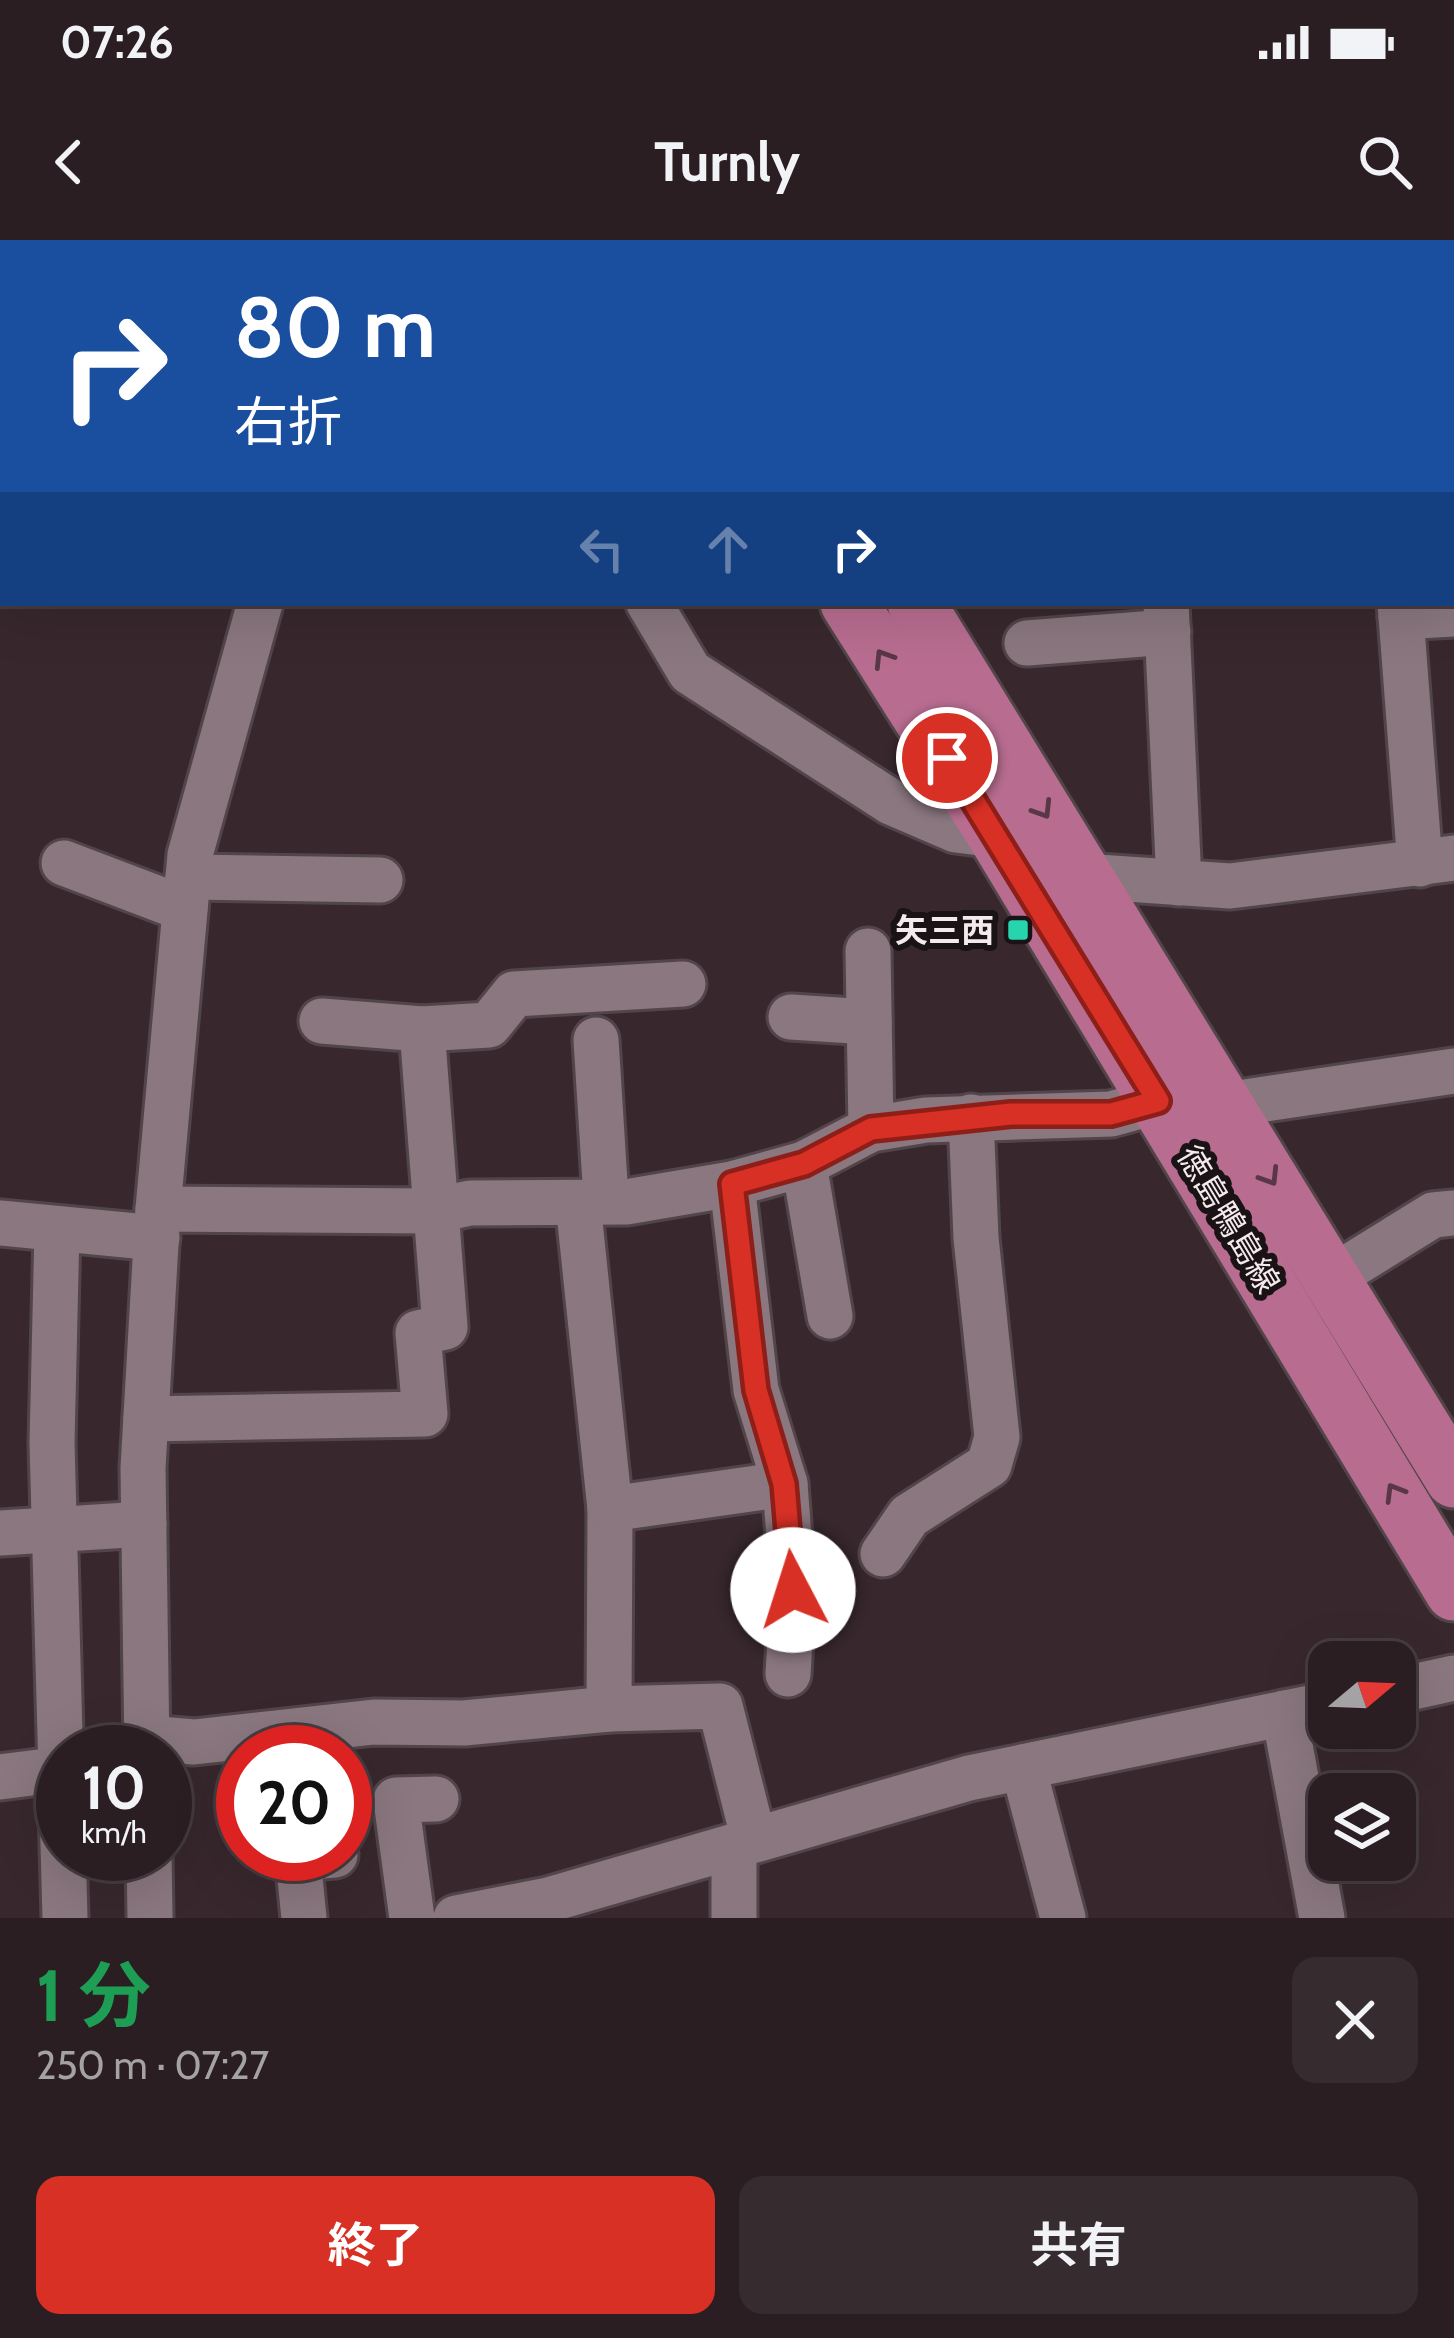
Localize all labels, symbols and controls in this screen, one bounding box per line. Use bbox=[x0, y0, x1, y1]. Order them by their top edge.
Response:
text: 07:26 bbox=[60, 15, 174, 69]
icon: back bbox=[36, 129, 102, 195]
text: Turnly bbox=[654, 129, 800, 195]
icon: search bbox=[1352, 129, 1418, 195]
text: 80 m bbox=[234, 276, 436, 378]
icon: right bbox=[36, 288, 192, 444]
text: 右折 bbox=[234, 389, 342, 455]
icon: left bbox=[569, 516, 635, 582]
icon: ahead bbox=[695, 516, 761, 582]
icon: right bbox=[821, 516, 887, 582]
one-way arrow bbox=[876, 649, 898, 671]
pin bbox=[896, 707, 998, 809]
icon: arrive bbox=[914, 725, 980, 791]
one-way arrow bbox=[1029, 797, 1051, 819]
place label: 矢三西 bbox=[895, 910, 994, 950]
marker: 矢三西 bbox=[1005, 917, 1031, 943]
street label: 徳島鴨島線 bbox=[1169, 1138, 1289, 1300]
one-way arrow bbox=[1256, 1164, 1278, 1186]
one-way arrow bbox=[1385, 1483, 1408, 1505]
position arrow bbox=[730, 1527, 856, 1653]
north arrow bbox=[1308, 1641, 1416, 1749]
map controls bbox=[1308, 1641, 1416, 1881]
speed limit sign: 20 bbox=[216, 1725, 372, 1881]
text: 10 bbox=[82, 1751, 146, 1824]
button: layers bbox=[1308, 1773, 1416, 1881]
text: km/h bbox=[81, 1814, 147, 1851]
text: 1 分 bbox=[36, 1952, 151, 2039]
button: close bbox=[1292, 1957, 1418, 2083]
text: 250 m · 07:27 bbox=[36, 2041, 269, 2089]
button: 終了 bbox=[36, 2176, 715, 2314]
button: 共有 bbox=[739, 2176, 1418, 2314]

